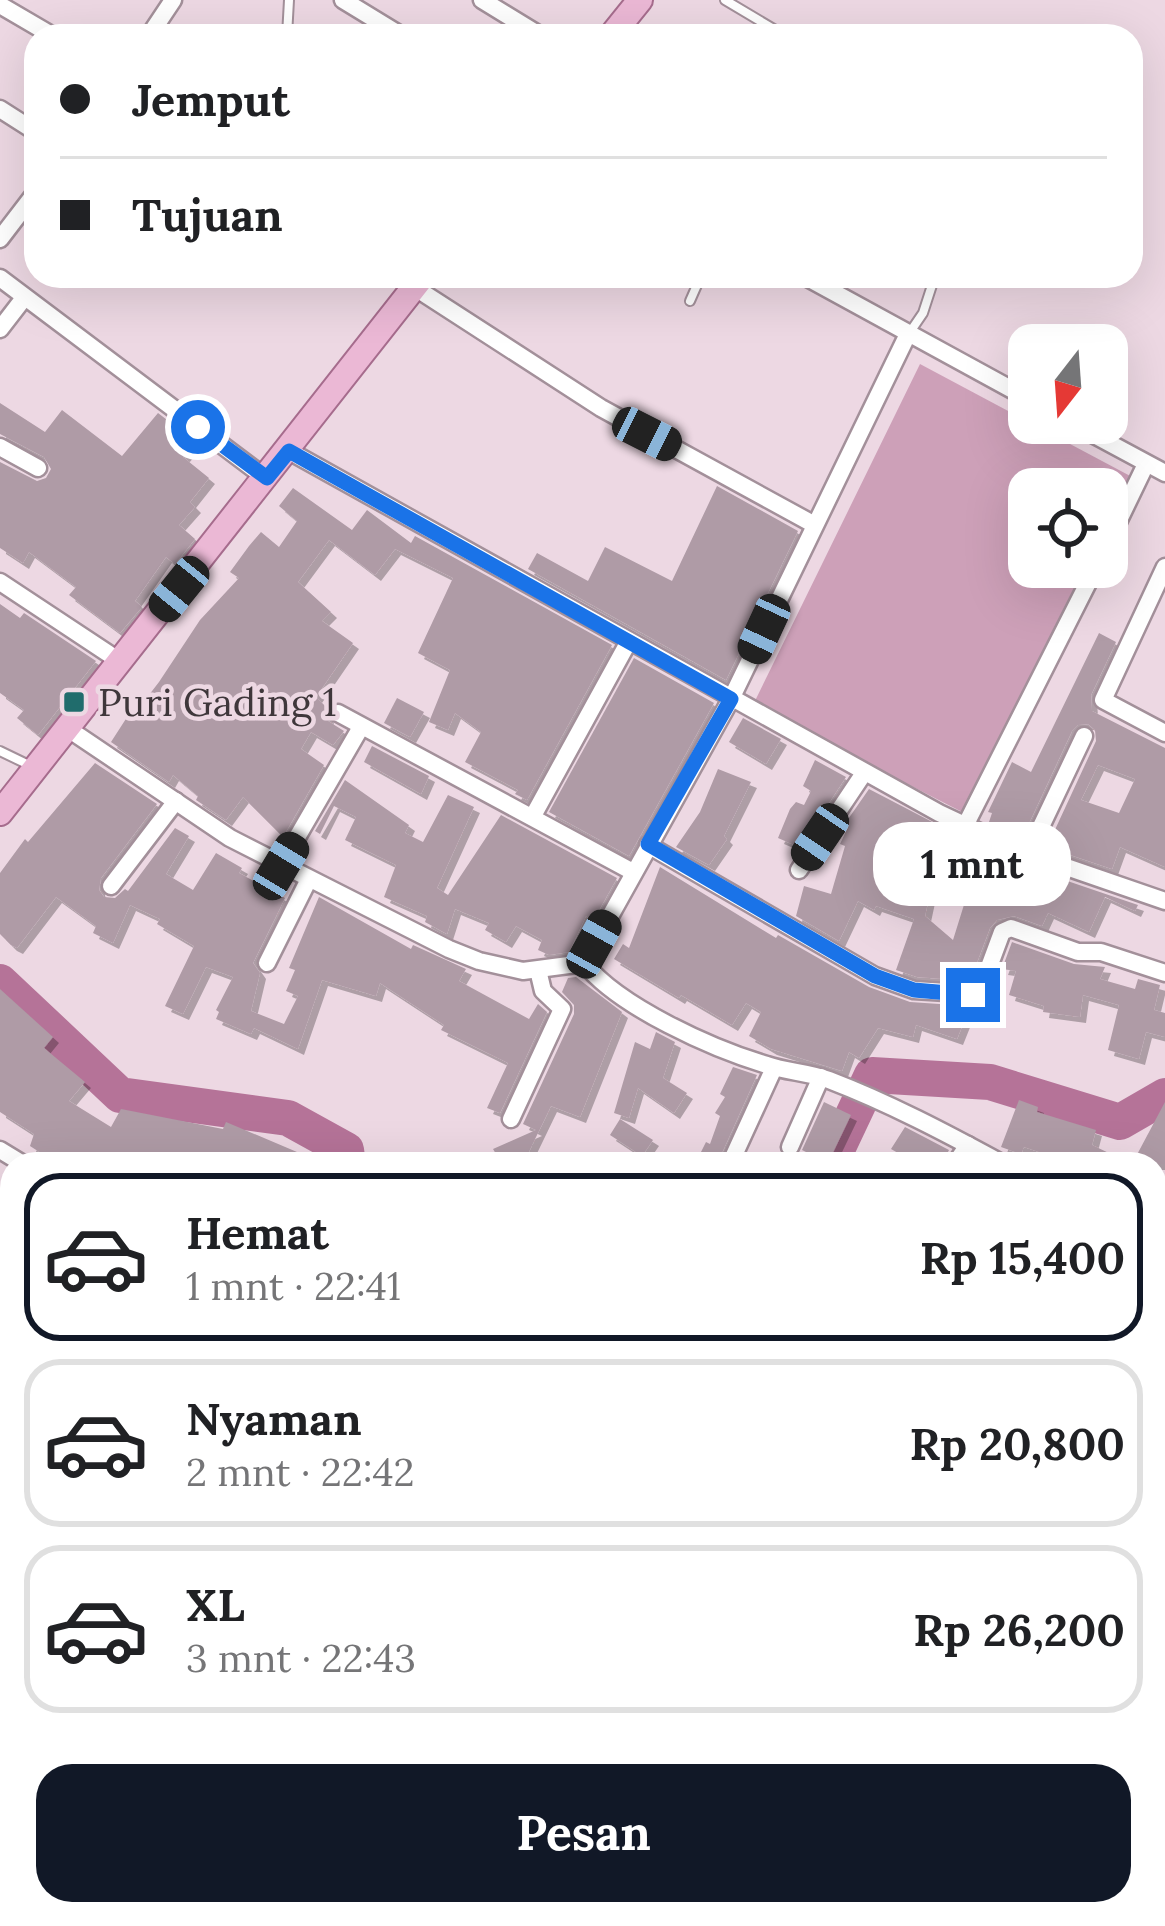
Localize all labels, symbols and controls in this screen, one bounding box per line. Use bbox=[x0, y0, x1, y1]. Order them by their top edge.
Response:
text: Jemput bbox=[132, 71, 290, 128]
text: Tujuan bbox=[132, 186, 283, 243]
north arrow bbox=[1008, 324, 1128, 444]
map controls bbox=[1008, 324, 1128, 588]
route start bbox=[171, 400, 225, 454]
car bbox=[607, 402, 687, 466]
button: locate bbox=[1008, 468, 1128, 588]
car bbox=[142, 550, 216, 628]
car bbox=[732, 589, 796, 669]
place label: Puri Gading 1 bbox=[98, 677, 337, 727]
marker: Puri Gading 1 bbox=[61, 689, 87, 715]
car bbox=[785, 797, 855, 877]
callout: 1 mnt bbox=[874, 821, 1072, 905]
car bbox=[247, 826, 315, 906]
text: 1 mnt bbox=[921, 839, 1023, 889]
car bbox=[561, 904, 627, 984]
route end bbox=[946, 968, 1000, 1022]
icon: car bbox=[42, 1203, 150, 1311]
text: Hemat bbox=[186, 1204, 329, 1261]
text: Rp 15,400 bbox=[920, 1229, 1125, 1286]
text: 1 mnt · 22:41 bbox=[186, 1261, 401, 1311]
icon: car bbox=[42, 1389, 150, 1497]
text: Nyaman bbox=[186, 1390, 362, 1447]
text: Rp 20,800 bbox=[909, 1415, 1125, 1472]
text: 2 mnt · 22:42 bbox=[186, 1447, 414, 1497]
icon: car bbox=[42, 1575, 150, 1683]
text: XL bbox=[186, 1576, 245, 1633]
text: Rp 26,200 bbox=[913, 1601, 1125, 1658]
text: 3 mnt · 22:43 bbox=[186, 1633, 416, 1683]
button: Pesan bbox=[36, 1764, 1131, 1902]

